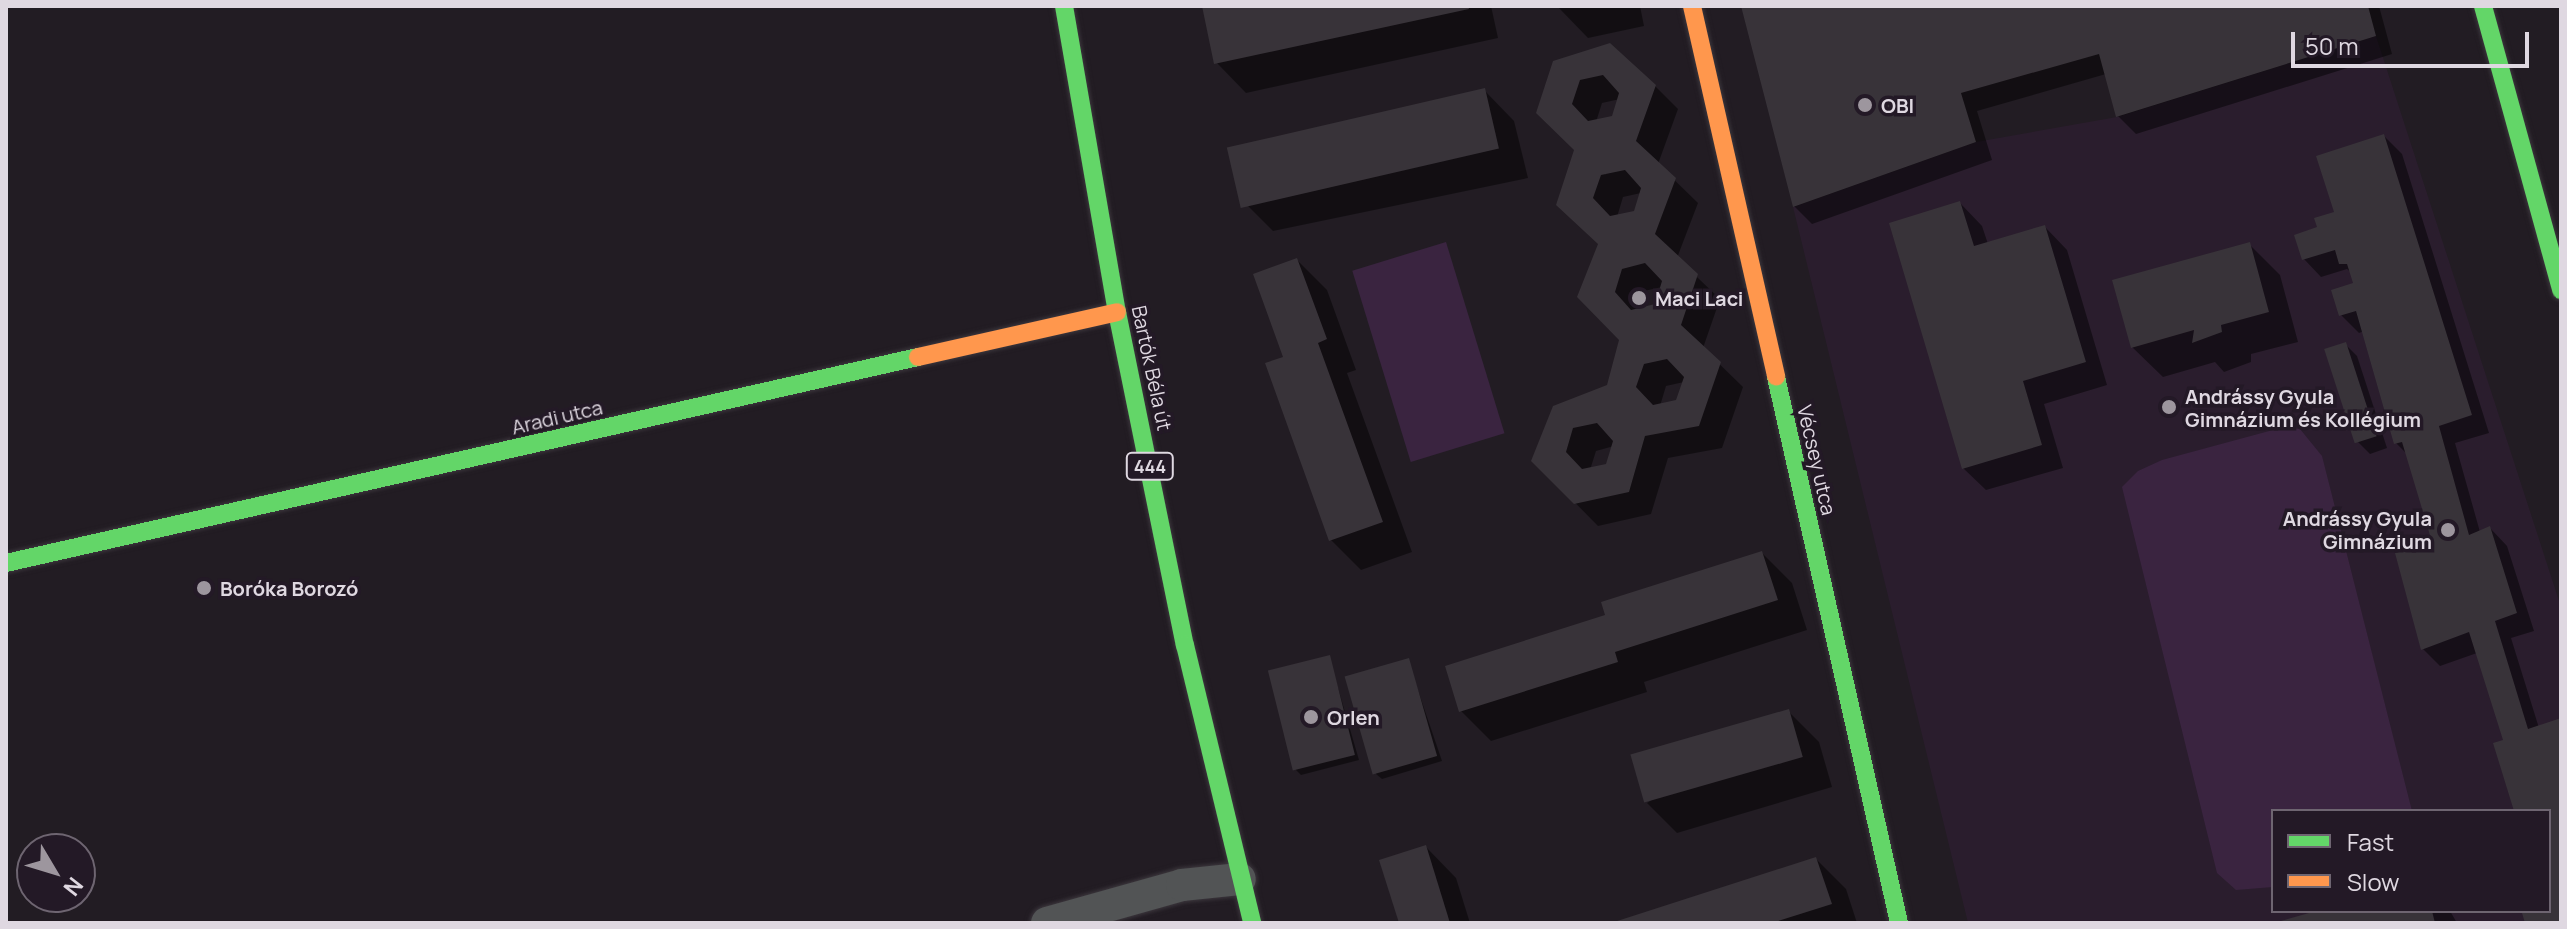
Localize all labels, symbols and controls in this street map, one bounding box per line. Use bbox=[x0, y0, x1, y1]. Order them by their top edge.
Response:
scale bar bbox=[2295, 16, 2533, 66]
text: 50 m bbox=[2305, 29, 2359, 62]
place label: OBI bbox=[1881, 93, 1914, 117]
marker: OBI bbox=[1856, 96, 1874, 114]
place label: Maci Laci bbox=[1655, 286, 1743, 310]
marker: Maci Laci bbox=[1630, 289, 1648, 307]
street label: Bartók Béla út bbox=[1127, 303, 1177, 433]
place label: Andrássy Gyula Gimnázium és Kollégium bbox=[2185, 384, 2421, 431]
street label: Aradi utca bbox=[509, 395, 605, 439]
marker: Andrássy Gyula Gimnázium és Kollégium bbox=[2160, 398, 2178, 416]
street label: Vécsey utca bbox=[1793, 403, 1841, 517]
road number: 444 bbox=[1124, 452, 1176, 480]
place label: Andrássy Gyula Gimnázium bbox=[2283, 506, 2432, 553]
marker: Andrássy Gyula Gimnázium bbox=[2439, 521, 2457, 539]
place label: Boróka Borozó bbox=[220, 576, 358, 600]
marker: Boróka Borozó bbox=[195, 579, 213, 597]
place label: Orlen bbox=[1327, 705, 1380, 729]
marker: Orlen bbox=[1302, 708, 1320, 726]
legend bbox=[2271, 809, 2551, 913]
text: Fast bbox=[2347, 825, 2394, 858]
north arrow bbox=[16, 833, 96, 913]
text: Slow bbox=[2347, 865, 2400, 898]
text: N bbox=[57, 871, 90, 902]

